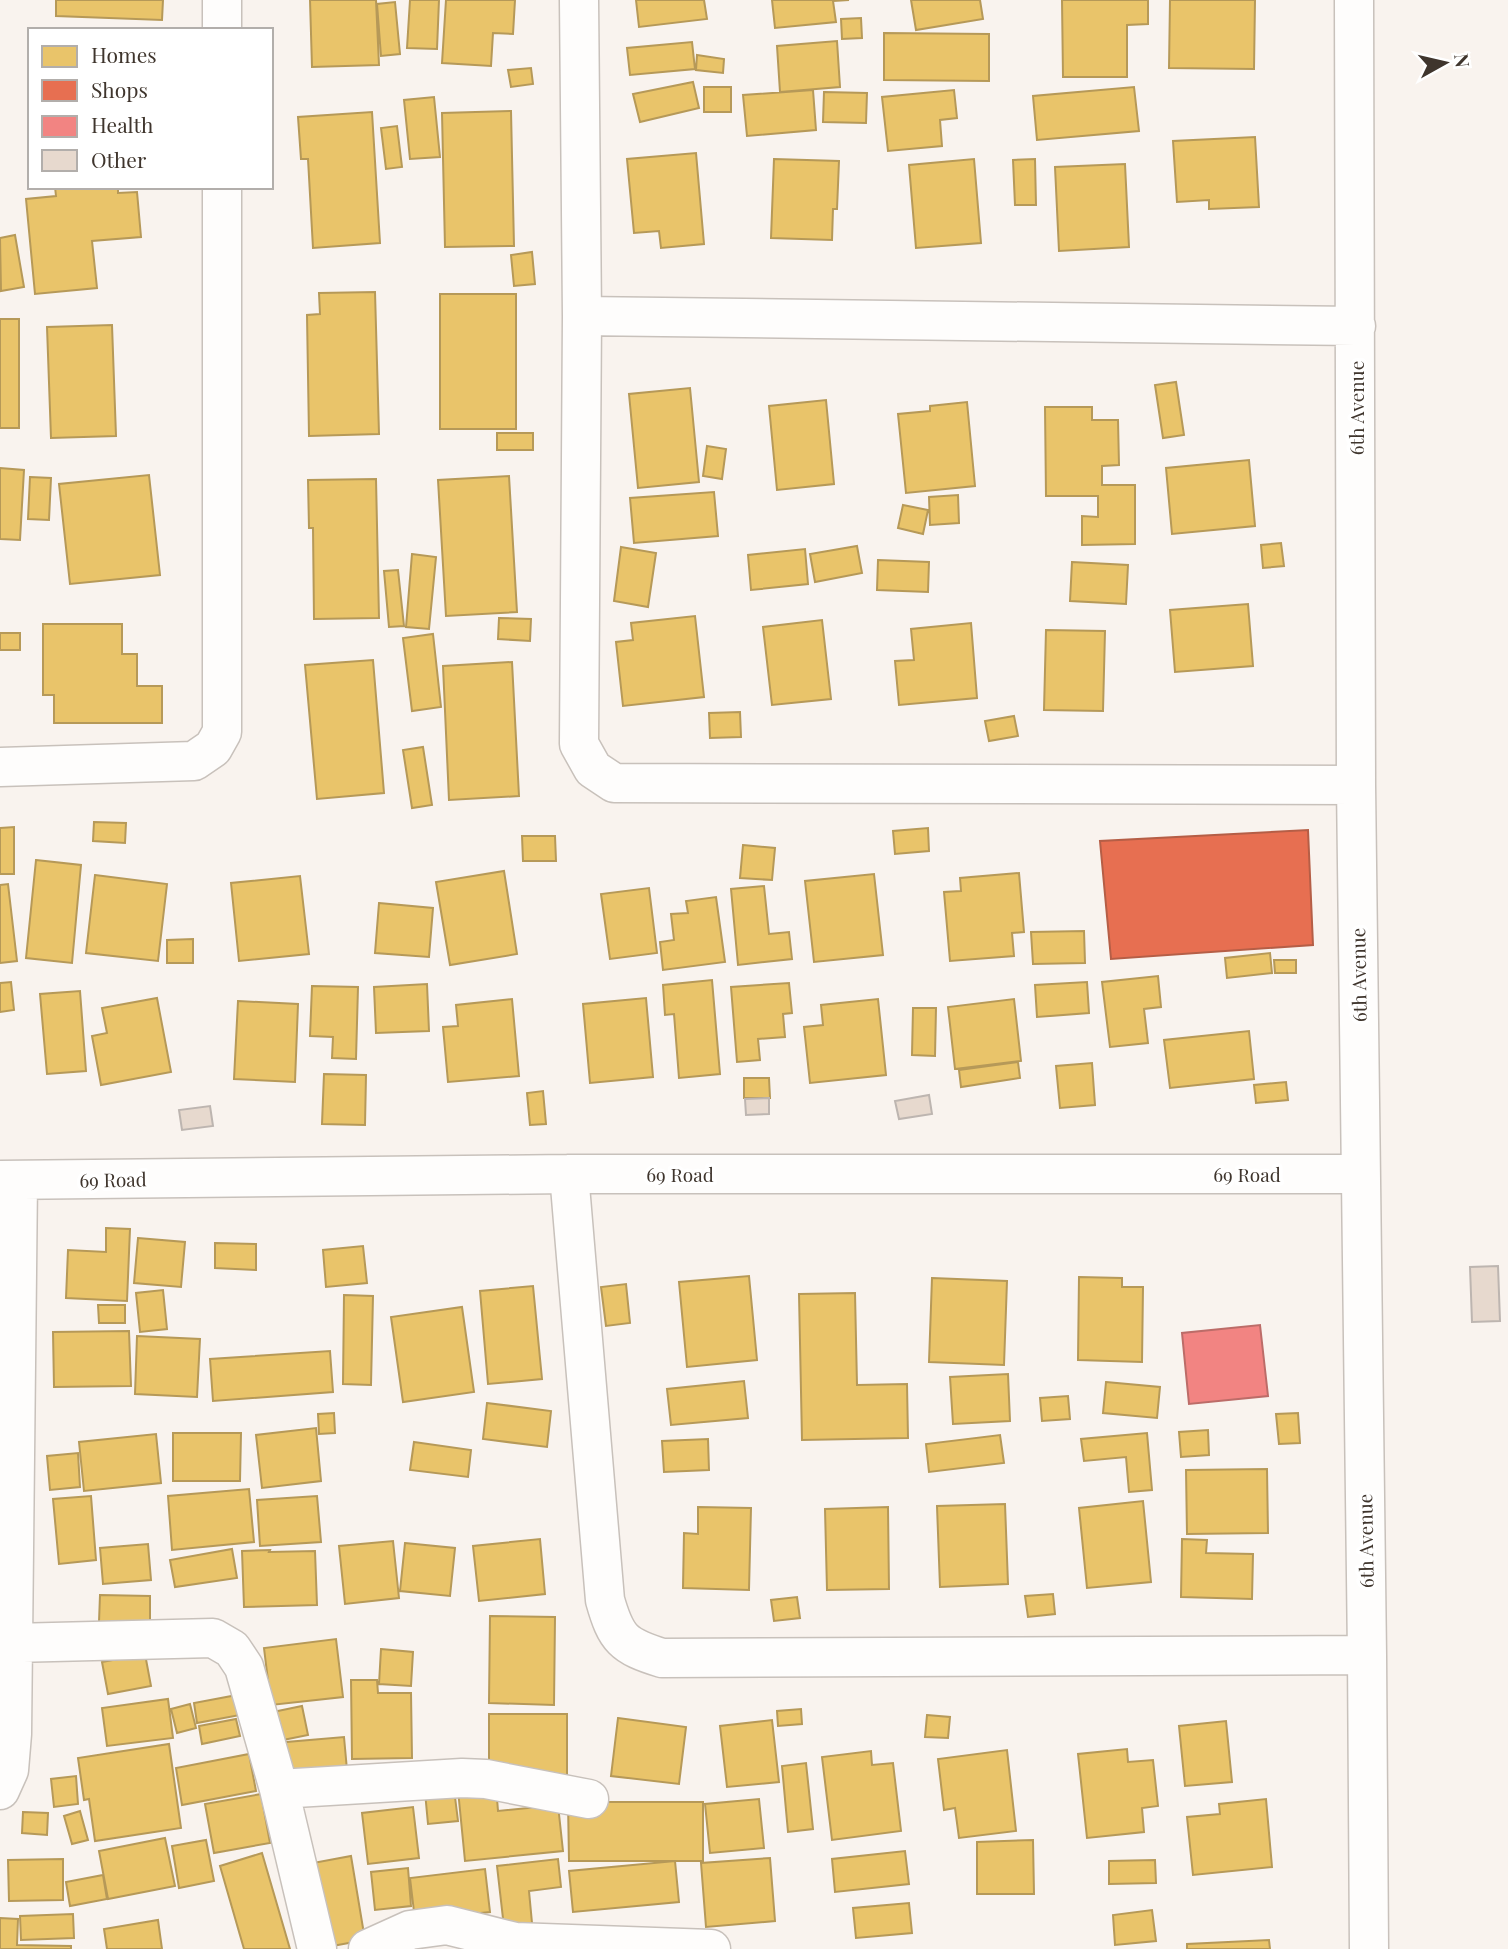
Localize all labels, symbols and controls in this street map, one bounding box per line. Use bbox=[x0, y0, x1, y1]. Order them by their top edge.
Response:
legend bbox=[28, 28, 273, 189]
north arrow bbox=[1410, 28, 1480, 98]
text: Homes bbox=[91, 40, 157, 68]
text: N bbox=[1449, 52, 1477, 69]
text: Shops bbox=[91, 75, 148, 103]
text: Health bbox=[91, 110, 154, 138]
text: Other bbox=[91, 145, 147, 173]
street label: 6th Avenue bbox=[1343, 361, 1369, 455]
street label: 6th Avenue bbox=[1344, 928, 1372, 1022]
street label: 69 Road bbox=[646, 1161, 714, 1187]
street label: 69 Road bbox=[1213, 1161, 1281, 1187]
street label: 69 Road bbox=[79, 1165, 147, 1193]
street label: 6th Avenue bbox=[1351, 1494, 1379, 1588]

